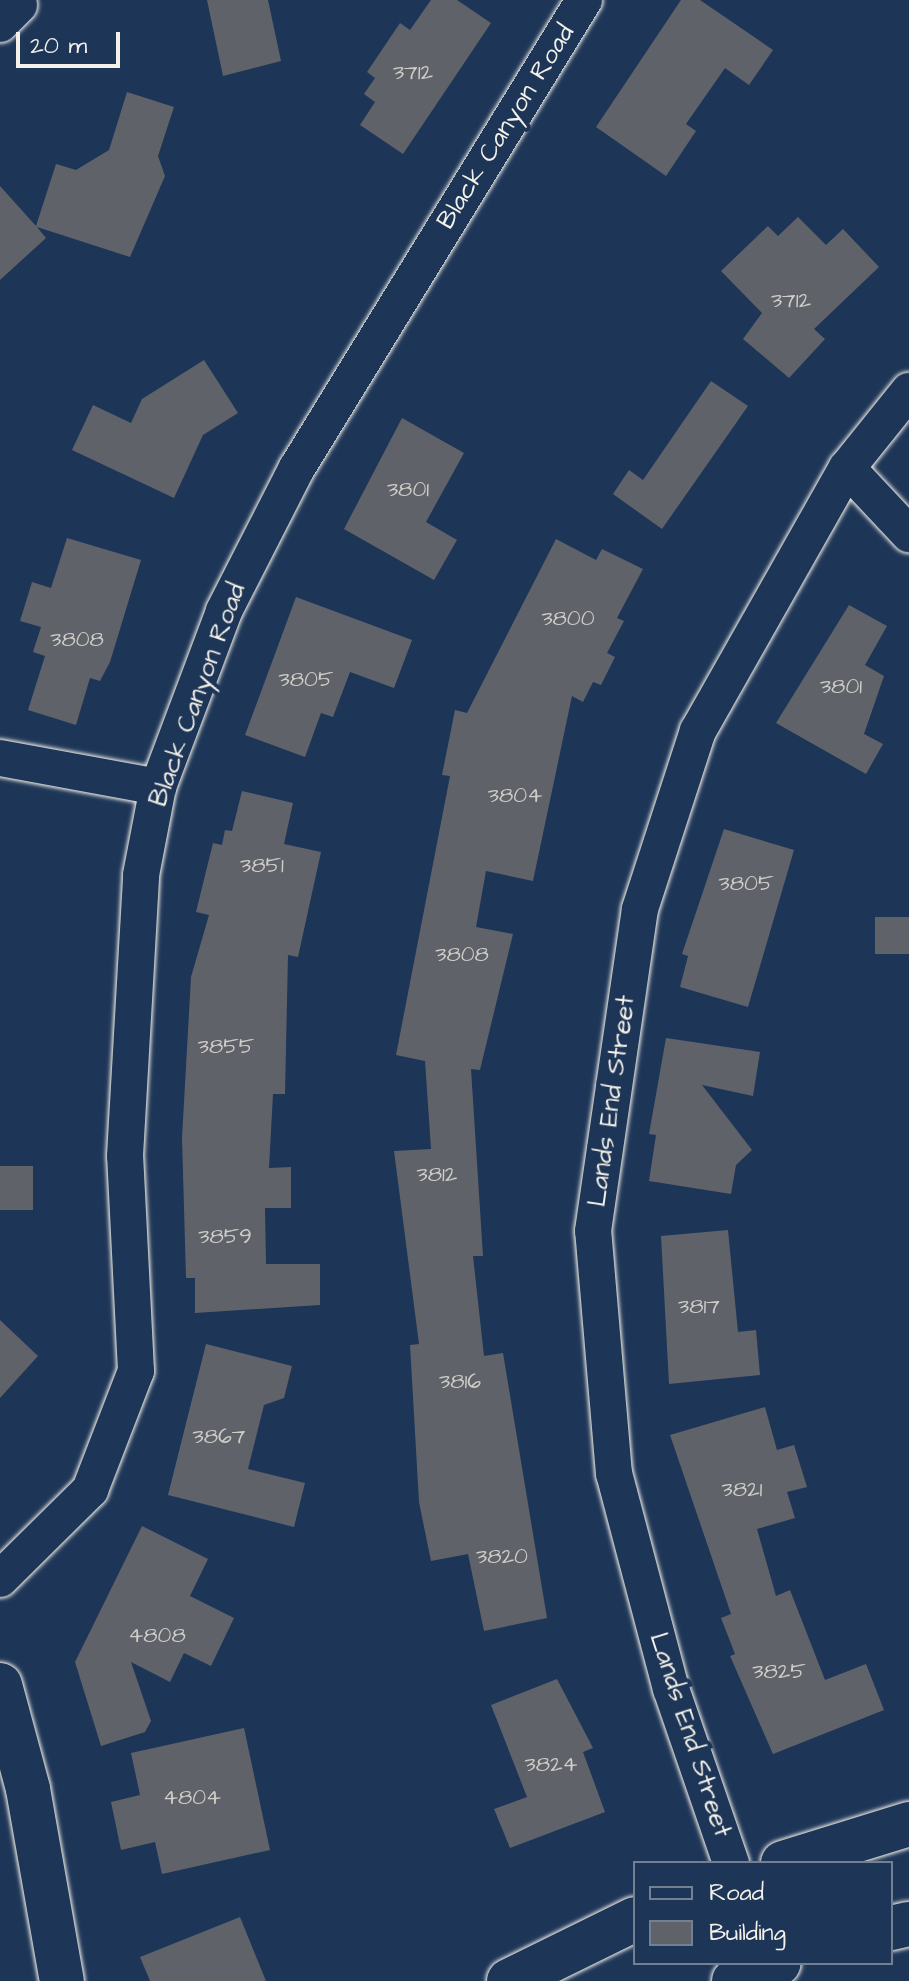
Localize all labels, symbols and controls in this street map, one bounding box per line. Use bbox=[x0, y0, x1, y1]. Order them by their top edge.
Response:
scale bar bbox=[20, 16, 124, 66]
street label: Black Canyon Road bbox=[430, 19, 582, 235]
text: 20 m bbox=[30, 29, 87, 63]
house number: 3712 bbox=[393, 60, 433, 86]
house number: 3712 bbox=[771, 288, 811, 314]
house number: 3801 bbox=[387, 477, 429, 503]
street label: Black Canyon Road bbox=[143, 579, 253, 811]
house number: 3800 bbox=[541, 606, 595, 632]
house number: 3808 bbox=[50, 627, 104, 653]
house number: 3805 bbox=[279, 667, 333, 693]
house number: 3801 bbox=[820, 674, 862, 700]
house number: 3804 bbox=[488, 783, 542, 809]
house number: 3851 bbox=[240, 853, 284, 879]
house number: 3805 bbox=[719, 871, 773, 897]
house number: 3808 bbox=[435, 942, 489, 968]
street label: Lands End Street bbox=[582, 993, 642, 1209]
house number: 3855 bbox=[198, 1034, 254, 1060]
house number: 3812 bbox=[417, 1162, 457, 1188]
house number: 3859 bbox=[198, 1224, 252, 1250]
house number: 3817 bbox=[678, 1294, 720, 1320]
house number: 3816 bbox=[439, 1369, 481, 1395]
house number: 3867 bbox=[193, 1424, 245, 1450]
house number: 3821 bbox=[722, 1477, 762, 1503]
house number: 3820 bbox=[476, 1544, 528, 1570]
house number: 4808 bbox=[128, 1623, 186, 1649]
street label: Lands End Street bbox=[642, 1629, 738, 1841]
house number: 3825 bbox=[752, 1659, 806, 1685]
house number: 3824 bbox=[524, 1752, 578, 1778]
house number: 4804 bbox=[163, 1785, 221, 1811]
legend bbox=[633, 1861, 893, 1965]
text: Road bbox=[709, 1876, 764, 1910]
text: Building bbox=[709, 1916, 786, 1950]

